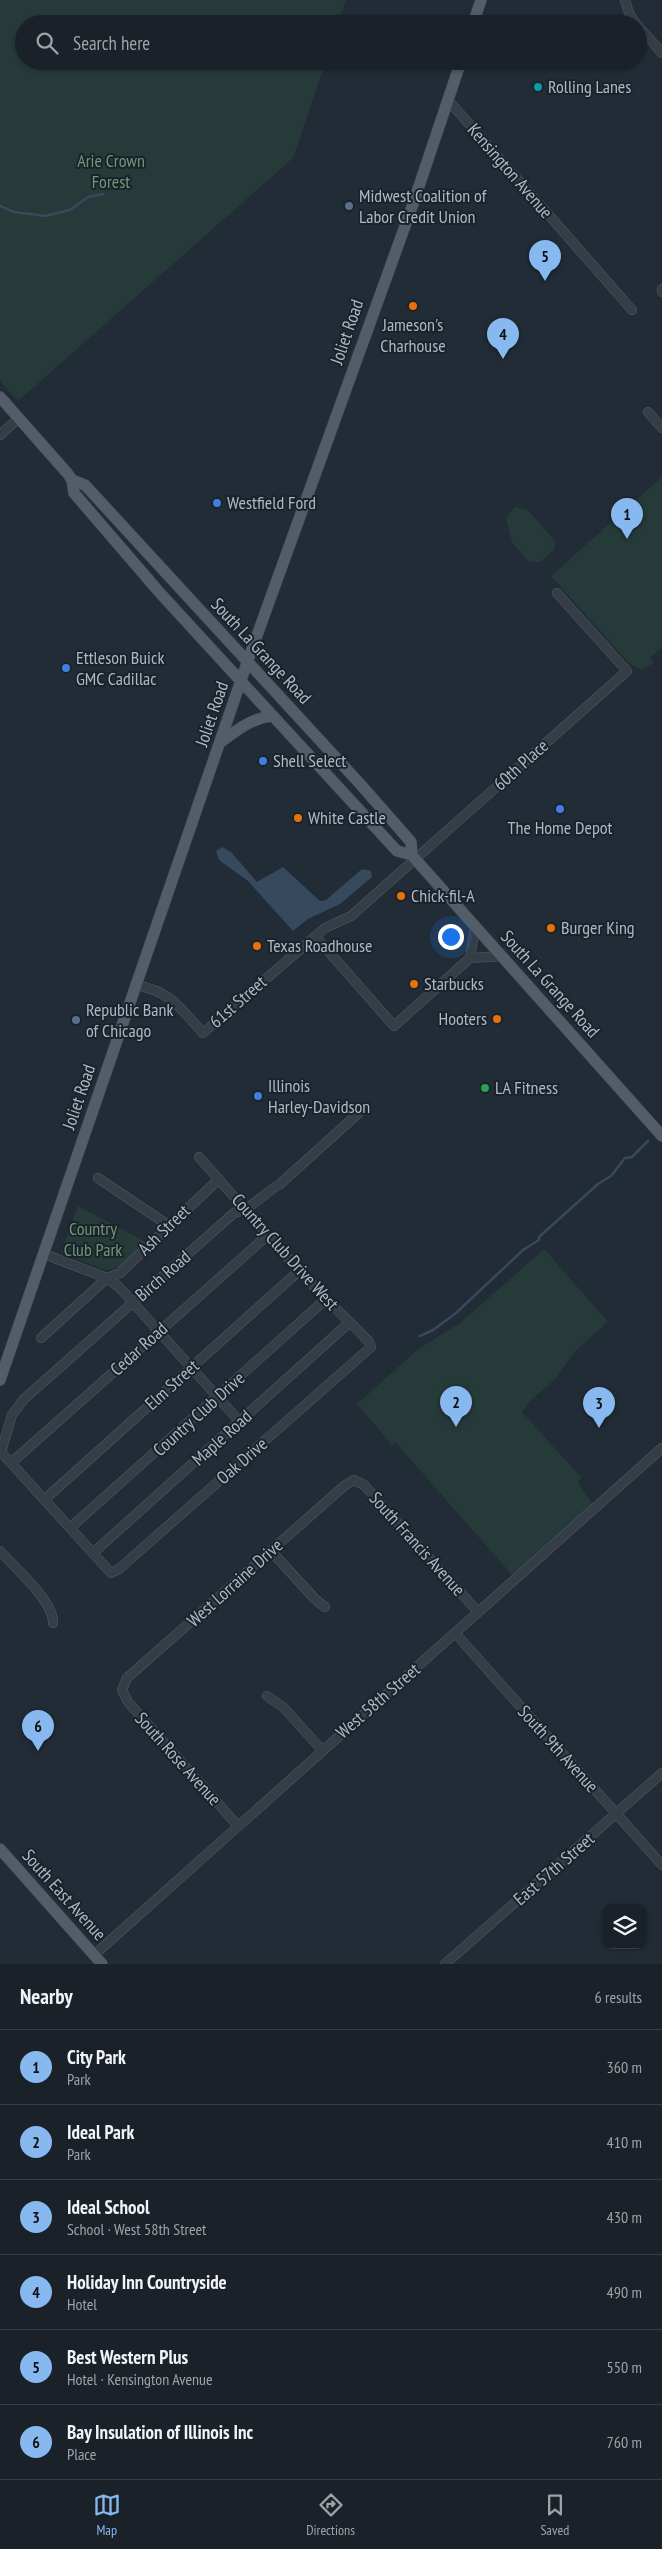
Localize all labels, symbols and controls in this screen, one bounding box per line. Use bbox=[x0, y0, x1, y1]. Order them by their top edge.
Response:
search box bbox=[15, 15, 647, 70]
icon: search bbox=[33, 29, 61, 57]
text: Search here bbox=[73, 31, 150, 55]
place label: Rolling Lanes bbox=[548, 75, 631, 98]
marker: Rolling Lanes bbox=[532, 81, 544, 93]
street label: Kensington Avenue bbox=[463, 118, 558, 223]
park label: Arie Crown Forest bbox=[77, 149, 145, 193]
place label: Midwest Coalition of Labor Credit Union bbox=[359, 184, 488, 228]
marker: Midwest Coalition of Labor Credit Union bbox=[343, 200, 355, 212]
pin: 5 bbox=[529, 240, 561, 281]
street label: Joliet Road bbox=[324, 296, 368, 368]
marker: Jameson's Charhouse bbox=[407, 300, 419, 312]
place label: Jameson's Charhouse bbox=[380, 313, 446, 357]
pin: 4 bbox=[487, 318, 519, 359]
place label: Westfield Ford bbox=[227, 491, 316, 514]
marker: Westfield Ford bbox=[211, 497, 223, 509]
pin: 1 bbox=[611, 498, 643, 539]
street label: South La Grange Road bbox=[206, 593, 316, 709]
place label: Ettleson Buick GMC Cadillac bbox=[76, 646, 164, 690]
marker: Ettleson Buick GMC Cadillac bbox=[60, 662, 72, 674]
street label: Joliet Road bbox=[189, 678, 233, 750]
street label: 60th Place bbox=[488, 734, 553, 795]
place label: Shell Select bbox=[273, 749, 346, 772]
marker: Shell Select bbox=[257, 755, 269, 767]
marker: The Home Depot bbox=[554, 803, 566, 815]
place label: White Castle bbox=[308, 806, 386, 829]
marker: White Castle bbox=[292, 812, 304, 824]
place label: The Home Depot bbox=[507, 816, 613, 839]
place label: Chick-fil-A bbox=[411, 884, 475, 907]
marker: Chick-fil-A bbox=[395, 890, 407, 902]
place label: Burger King bbox=[561, 916, 635, 939]
marker: Burger King bbox=[545, 922, 557, 934]
your location bbox=[438, 924, 464, 950]
street label: South La Grange Road bbox=[496, 925, 605, 1042]
place label: Texas Roadhouse bbox=[267, 934, 373, 957]
marker: Texas Roadhouse bbox=[251, 940, 263, 952]
street label: 61st Street bbox=[204, 971, 271, 1033]
place label: Starbucks bbox=[424, 972, 484, 995]
marker: Starbucks bbox=[408, 978, 420, 990]
place label: Republic Bank of Chicago bbox=[86, 998, 173, 1042]
place label: Hooters bbox=[439, 1007, 487, 1030]
marker: Hooters bbox=[491, 1013, 503, 1025]
marker: Republic Bank of Chicago bbox=[70, 1014, 82, 1026]
street label: Joliet Road bbox=[56, 1061, 100, 1133]
place label: Illinois Harley-Davidson bbox=[268, 1074, 370, 1118]
place label: LA Fitness bbox=[495, 1076, 558, 1099]
marker: LA Fitness bbox=[479, 1082, 491, 1094]
marker: Illinois Harley-Davidson bbox=[252, 1090, 264, 1102]
street label: Country Club Drive West bbox=[227, 1189, 344, 1315]
street label: Ash Street bbox=[133, 1199, 195, 1260]
park label: Country Club Park bbox=[64, 1217, 122, 1261]
street label: Birch Road bbox=[130, 1245, 195, 1306]
street label: Cedar Road bbox=[105, 1317, 172, 1380]
street label: Elm Street bbox=[140, 1354, 203, 1415]
street label: Country Club Drive bbox=[148, 1366, 249, 1461]
pin: 2 bbox=[440, 1386, 472, 1427]
pin: 3 bbox=[583, 1387, 615, 1428]
street label: Maple Road bbox=[187, 1405, 256, 1470]
street label: Oak Drive bbox=[211, 1432, 272, 1489]
street label: South Francis Avenue bbox=[364, 1487, 470, 1601]
street label: West Lorraine Drive bbox=[182, 1534, 287, 1632]
street label: West 58th Street bbox=[331, 1658, 424, 1743]
street label: South 9th Avenue bbox=[513, 1700, 604, 1797]
street label: South Rose Avenue bbox=[130, 1707, 226, 1810]
pin: 6 bbox=[22, 1710, 54, 1751]
street label: East 57th Street bbox=[508, 1827, 599, 1910]
street label: South East Avenue bbox=[17, 1844, 111, 1945]
map controls bbox=[602, 1904, 647, 1949]
button: layers bbox=[602, 1904, 647, 1949]
text: Nearby bbox=[20, 1983, 73, 2010]
text: 6 results bbox=[595, 1987, 642, 2007]
text: City Park bbox=[67, 2045, 126, 2069]
text: 1 bbox=[32, 2057, 40, 2077]
text: 360 m bbox=[607, 2057, 642, 2077]
text: Park bbox=[67, 2069, 91, 2089]
text: Ideal Park bbox=[67, 2120, 134, 2144]
text: 2 bbox=[32, 2132, 40, 2152]
text: 410 m bbox=[607, 2132, 642, 2152]
text: Park bbox=[67, 2144, 91, 2164]
text: Ideal School bbox=[67, 2195, 150, 2219]
text: 3 bbox=[32, 2207, 40, 2227]
text: 430 m bbox=[607, 2207, 642, 2227]
text: School · West 58th Street bbox=[67, 2219, 206, 2239]
text: Holiday Inn Countryside bbox=[67, 2270, 227, 2294]
text: 4 bbox=[32, 2282, 40, 2302]
text: 490 m bbox=[607, 2282, 642, 2302]
text: Hotel bbox=[67, 2294, 97, 2314]
text: Best Western Plus bbox=[67, 2345, 188, 2369]
text: 5 bbox=[32, 2357, 40, 2377]
text: 550 m bbox=[607, 2357, 642, 2377]
text: Hotel · Kensington Avenue bbox=[67, 2369, 213, 2389]
text: Bay Insulation of Illinois Inc bbox=[67, 2420, 253, 2444]
text: 6 bbox=[32, 2432, 40, 2452]
text: 760 m bbox=[607, 2432, 642, 2452]
text: Place bbox=[67, 2444, 96, 2464]
tab: Map bbox=[93, 2491, 121, 2539]
tab: Directions bbox=[306, 2491, 355, 2539]
tab: Saved bbox=[540, 2491, 569, 2539]

